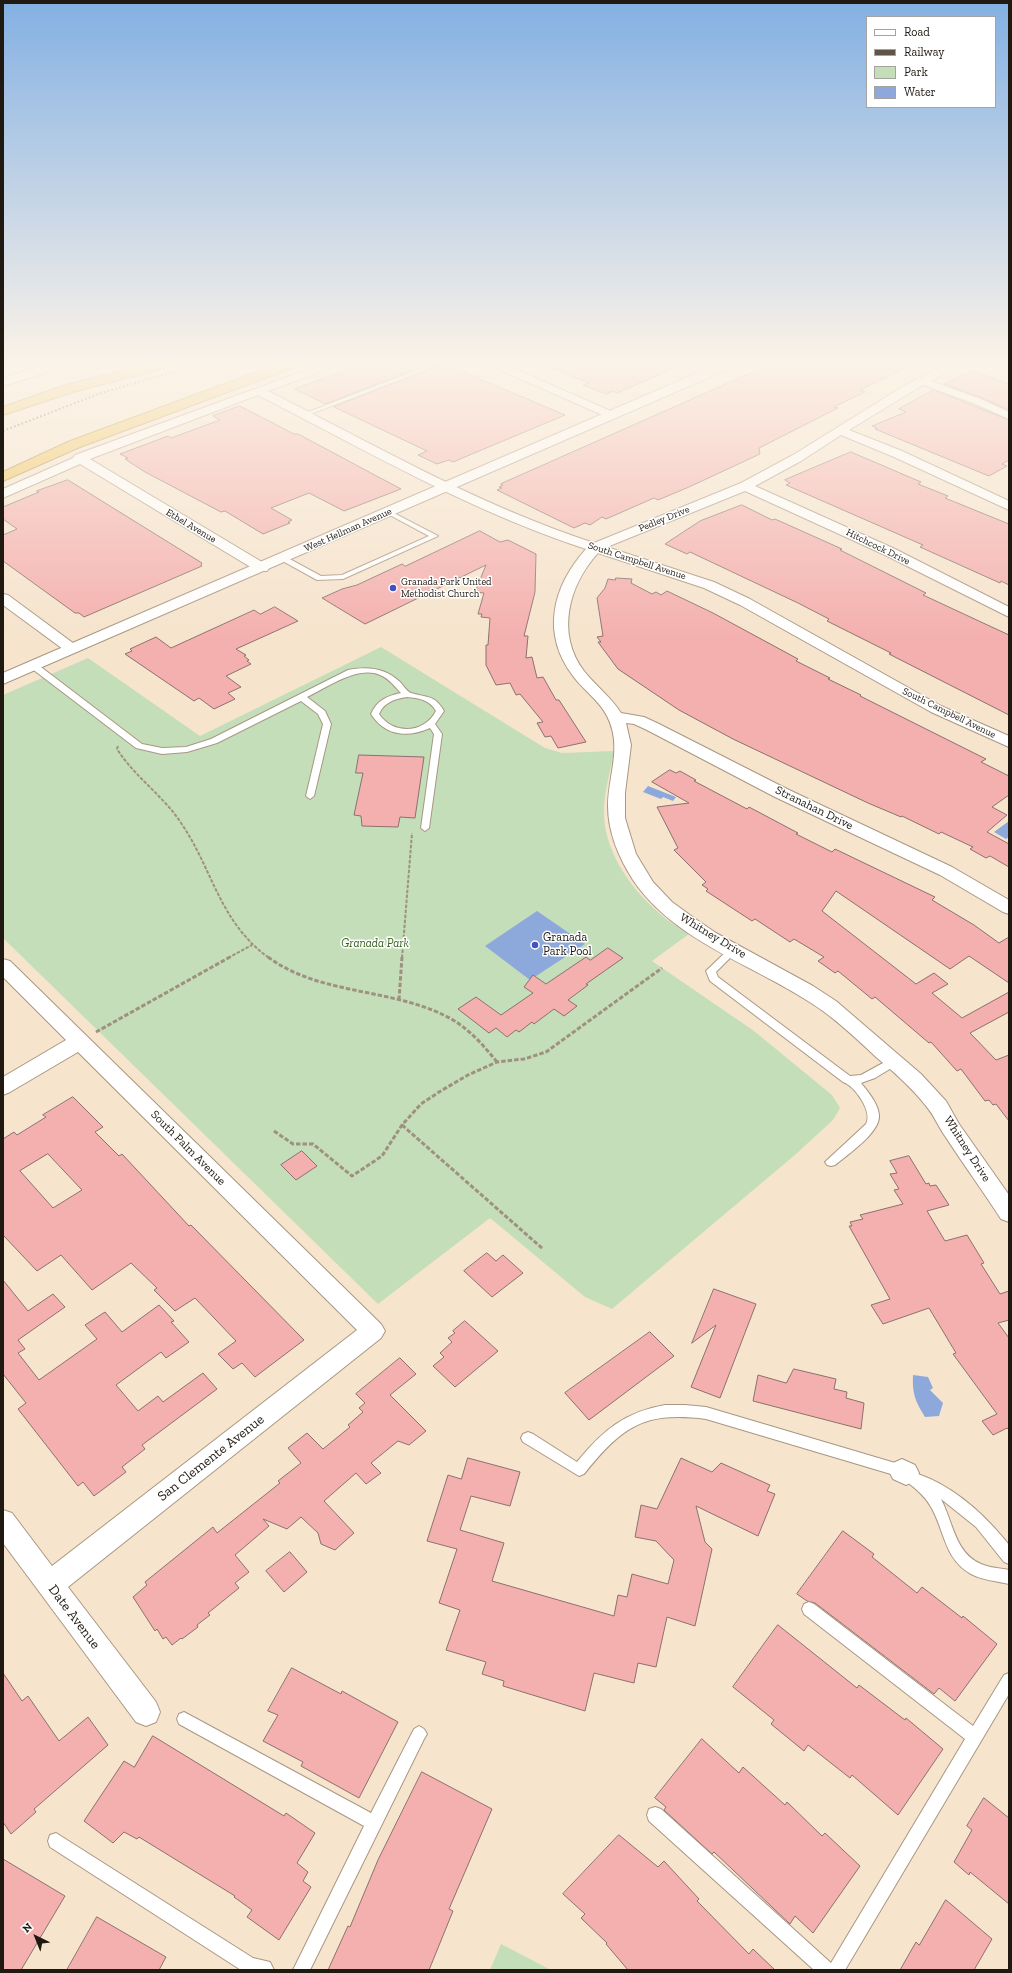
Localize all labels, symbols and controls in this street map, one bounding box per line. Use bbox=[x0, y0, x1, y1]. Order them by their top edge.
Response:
legend bbox=[866, 16, 996, 108]
text: Road bbox=[904, 25, 930, 39]
text: Railway bbox=[904, 45, 945, 59]
text: Park bbox=[904, 65, 928, 79]
text: Water bbox=[904, 85, 936, 99]
street label: Pedley Drive bbox=[637, 503, 691, 535]
street label: West Hellman Avenue bbox=[302, 505, 394, 555]
street label: Ethel Avenue bbox=[164, 506, 218, 546]
street label: Hitchcock Drive bbox=[844, 526, 912, 568]
street label: South Campbell Avenue bbox=[586, 539, 688, 583]
place label: Granada Park United Methodist Church bbox=[401, 576, 492, 600]
marker: Granada Park United Methodist Church bbox=[388, 583, 398, 593]
street label: South Campbell Avenue bbox=[900, 685, 998, 741]
street label: Stranahan Drive bbox=[773, 783, 855, 833]
street label: Whitney Drive bbox=[677, 910, 749, 962]
place label: Granada Park Pool bbox=[543, 931, 592, 959]
park label: Granada Park bbox=[341, 937, 409, 951]
marker: Granada Park Pool bbox=[530, 940, 540, 950]
street label: South Palm Avenue bbox=[148, 1108, 228, 1188]
street label: Whitney Drive bbox=[940, 1114, 994, 1184]
street label: San Clemente Avenue bbox=[154, 1411, 268, 1505]
street label: Date Avenue bbox=[44, 1582, 104, 1652]
north arrow bbox=[16, 1917, 56, 1957]
text: N bbox=[20, 1920, 35, 1935]

